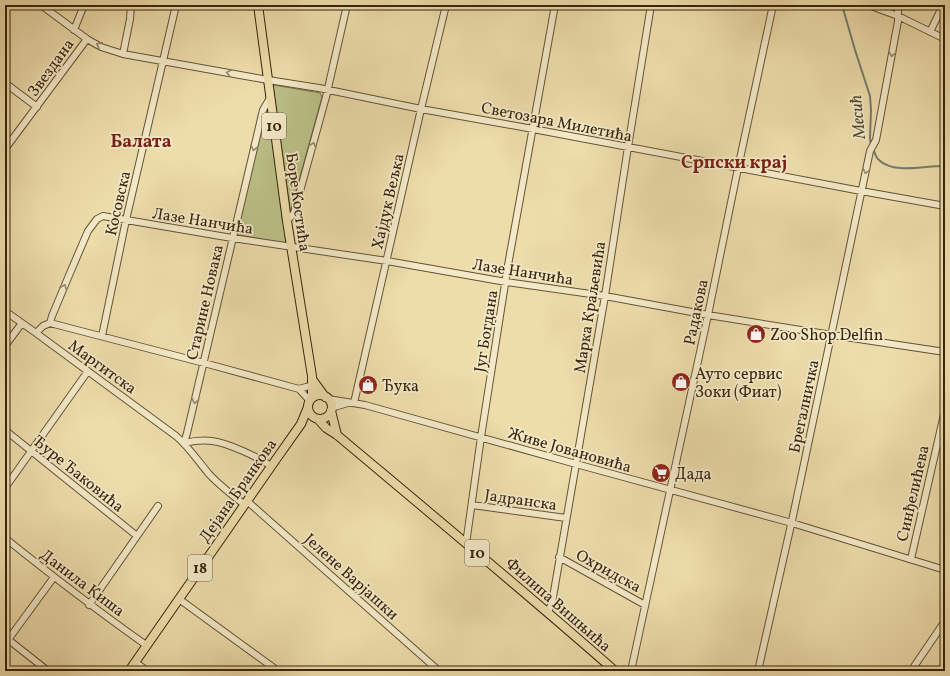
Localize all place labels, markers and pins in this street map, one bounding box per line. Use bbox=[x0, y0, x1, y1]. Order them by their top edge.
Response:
shop icon: Zoo Shop Delfin bbox=[745, 323, 767, 345]
place label: Zoo Shop Delfin bbox=[770, 325, 883, 347]
place label: Ауто сервис Зоки (Фиат) bbox=[695, 364, 783, 404]
shop icon: Ауто сервис Зоки (Фиат) bbox=[670, 371, 692, 393]
shop icon: Ђука bbox=[357, 374, 379, 396]
place label: Ђука bbox=[382, 376, 419, 398]
supermarket icon: Дада bbox=[650, 462, 672, 484]
place label: Дада bbox=[675, 464, 712, 486]

